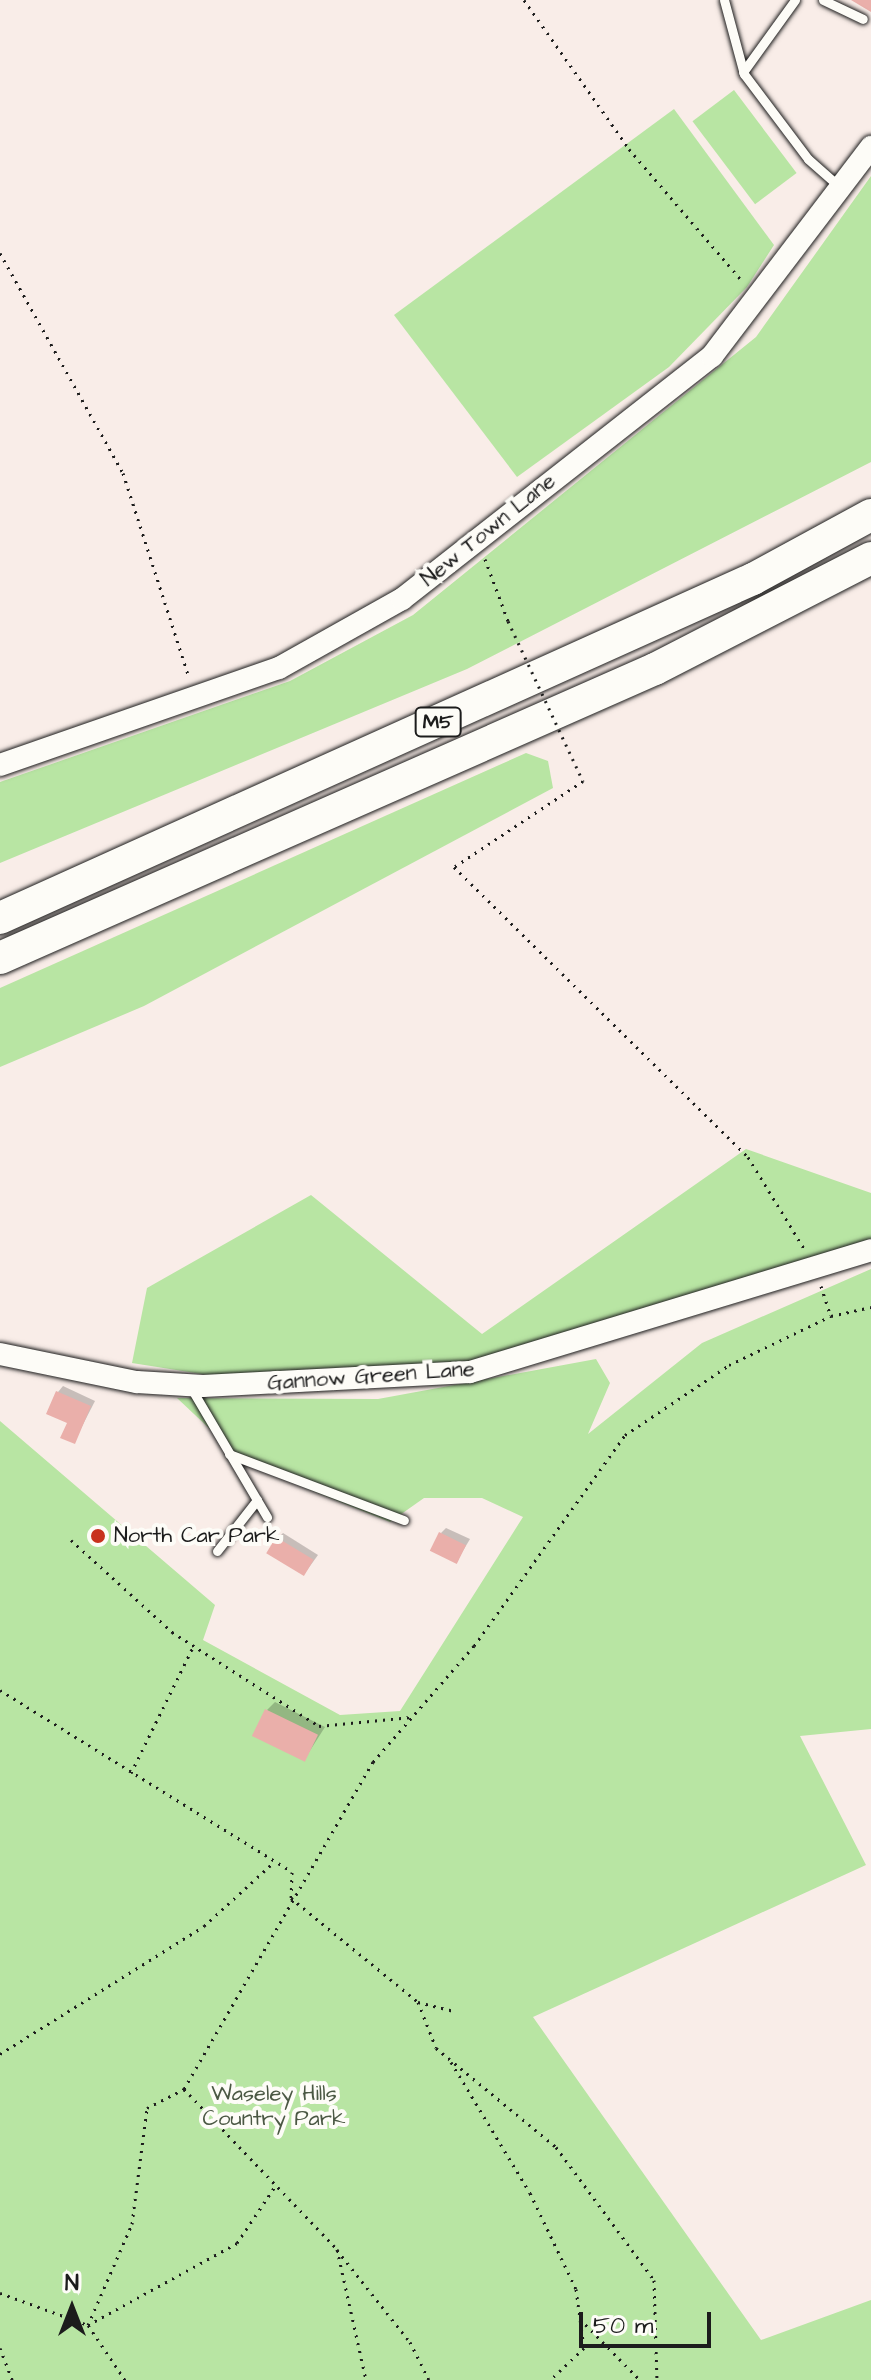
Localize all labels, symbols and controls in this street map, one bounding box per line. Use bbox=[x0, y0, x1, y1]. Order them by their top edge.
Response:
street label: New Town Lane bbox=[415, 468, 561, 592]
road number: M5 bbox=[414, 706, 462, 738]
street label: Gannow Green Lane bbox=[266, 1356, 476, 1396]
place label: North Car Park bbox=[114, 1523, 279, 1549]
marker: North Car Park bbox=[89, 1527, 107, 1545]
park label: Waseley Hills Country Park bbox=[203, 2080, 345, 2132]
north arrow bbox=[32, 2268, 112, 2348]
text: N bbox=[65, 2268, 79, 2299]
scale bar bbox=[583, 2296, 715, 2346]
text: 50 m bbox=[593, 2309, 653, 2343]

